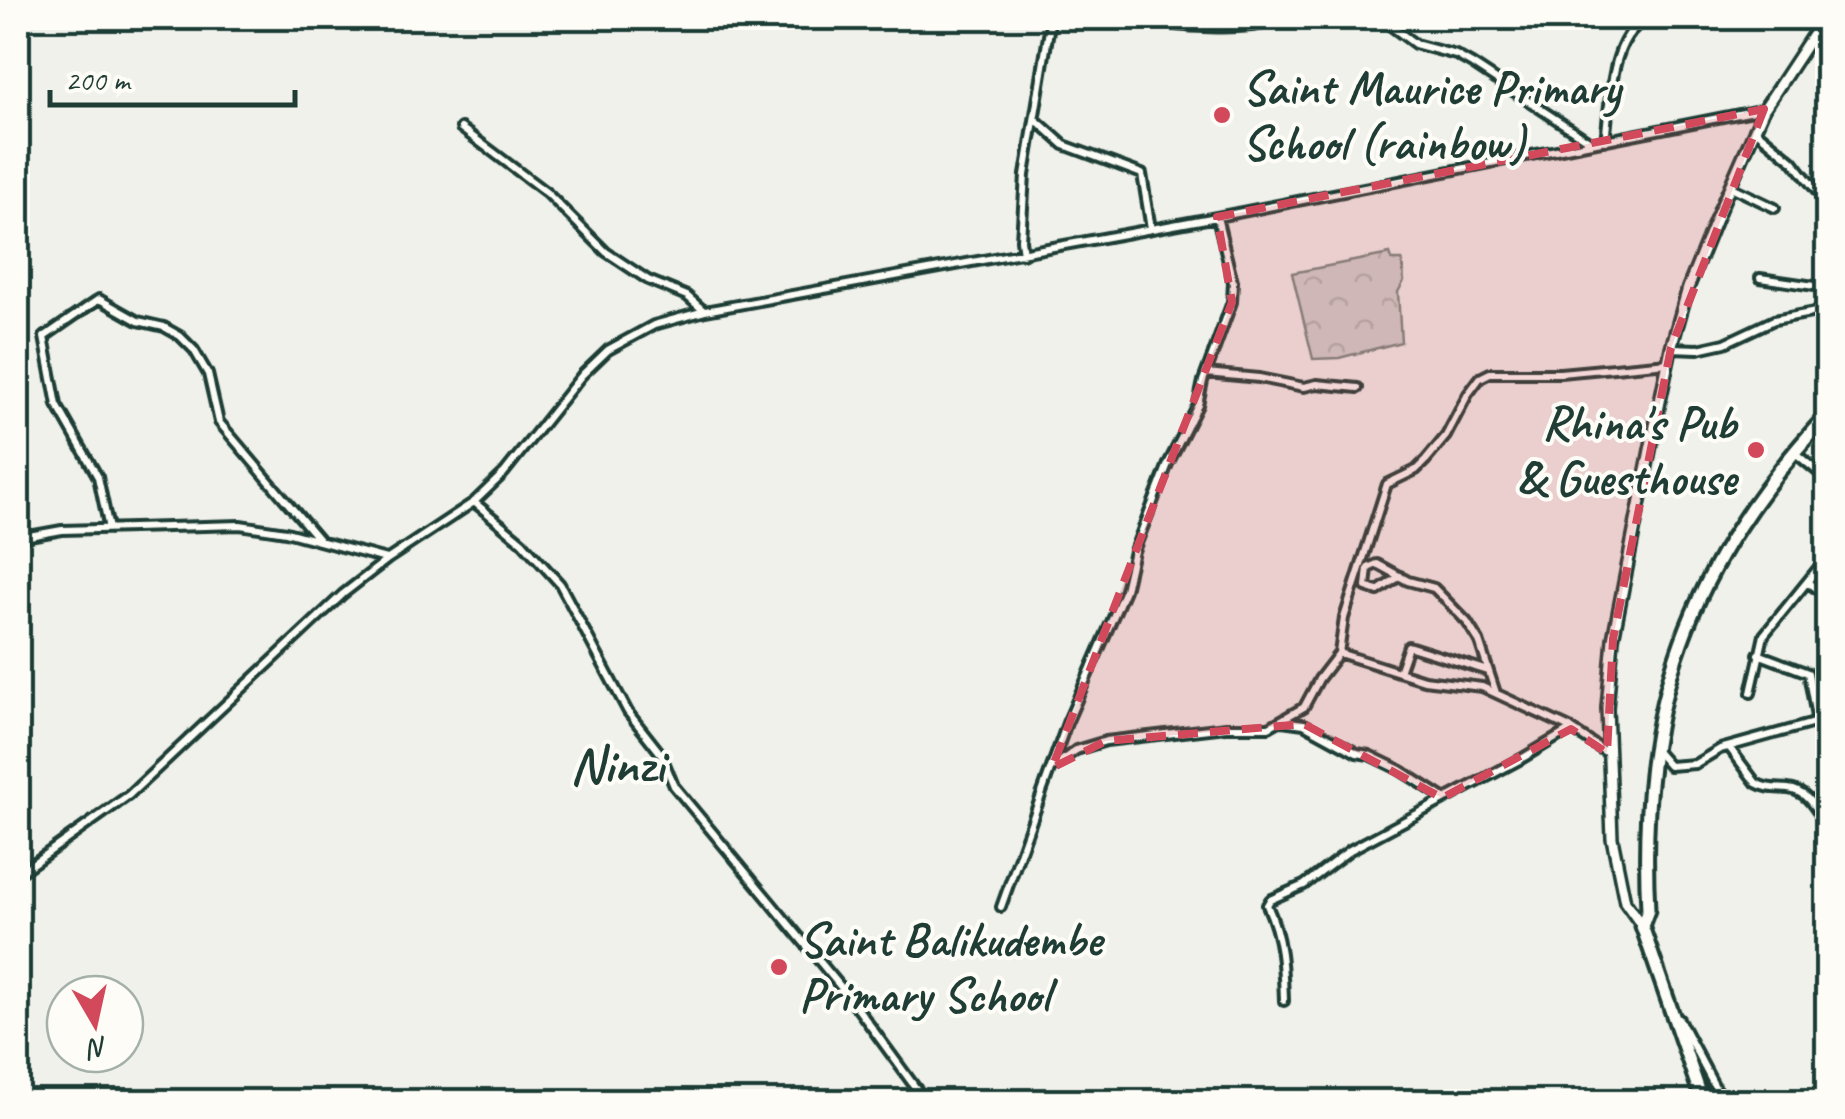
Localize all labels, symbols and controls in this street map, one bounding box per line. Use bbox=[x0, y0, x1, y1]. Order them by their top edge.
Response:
scale bar bbox=[50, 45, 295, 107]
place label: Saint Maurice Primary School (rainbow) bbox=[1242, 58, 1624, 173]
text: 200 m bbox=[65, 61, 132, 99]
marker: Saint Maurice Primary School (rainbow) bbox=[1211, 104, 1233, 126]
place label: Rhina's Pub & Guesthouse bbox=[1517, 393, 1740, 508]
marker: Rhina's Pub & Guesthouse bbox=[1745, 439, 1767, 461]
district label: Ninzi bbox=[570, 732, 670, 798]
place label: Saint Balikudembe Primary School bbox=[799, 910, 1105, 1025]
marker: Saint Balikudembe Primary School bbox=[768, 956, 790, 978]
north arrow bbox=[45, 974, 145, 1074]
text: N bbox=[83, 1030, 110, 1068]

